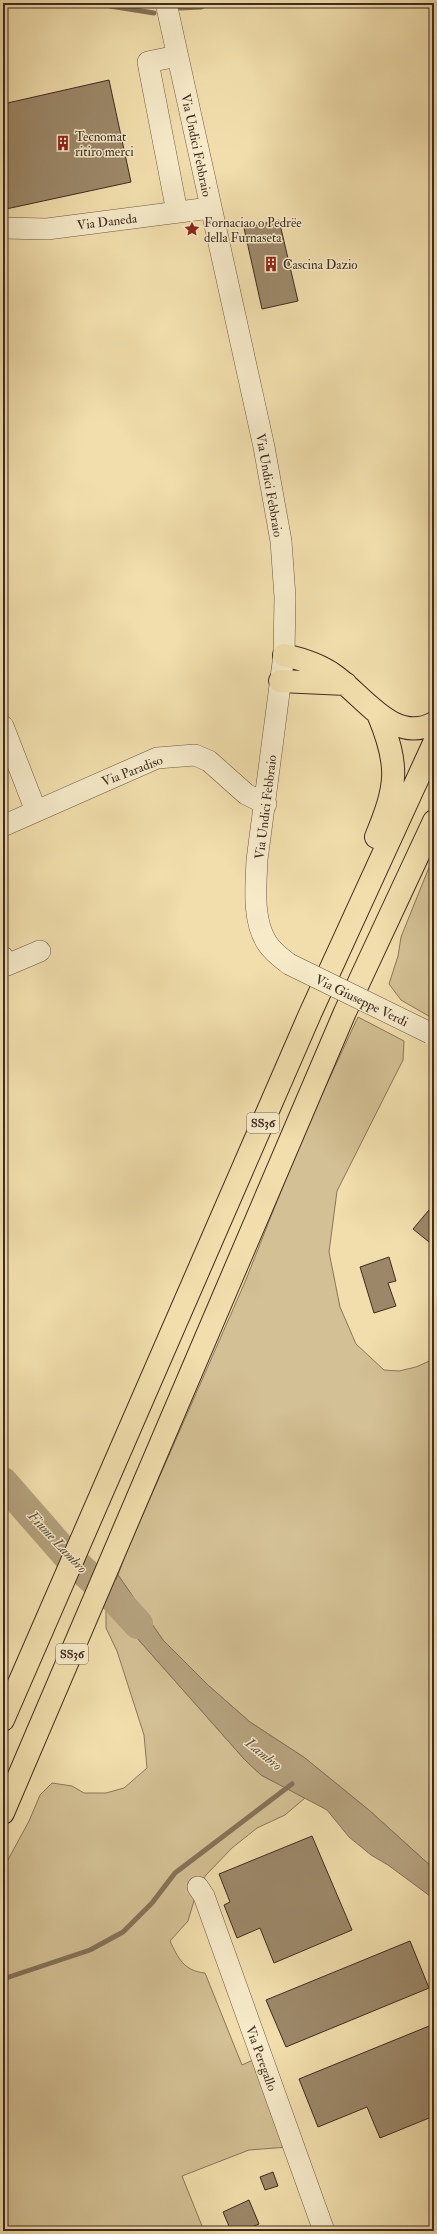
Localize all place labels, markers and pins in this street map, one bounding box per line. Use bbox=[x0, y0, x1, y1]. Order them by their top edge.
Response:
place label: Tecnomat ritiro merci bbox=[75, 129, 134, 160]
building icon: Tecnomat ritiro merci bbox=[54, 134, 72, 152]
place label: Fornaciao o Pedrëe della Furnaseta bbox=[204, 215, 302, 246]
place icon: Fornaciao o Pedrëe della Furnaseta bbox=[183, 220, 201, 238]
building icon: Cascina Dazio bbox=[262, 255, 280, 273]
place label: Cascina Dazio bbox=[283, 257, 358, 273]

